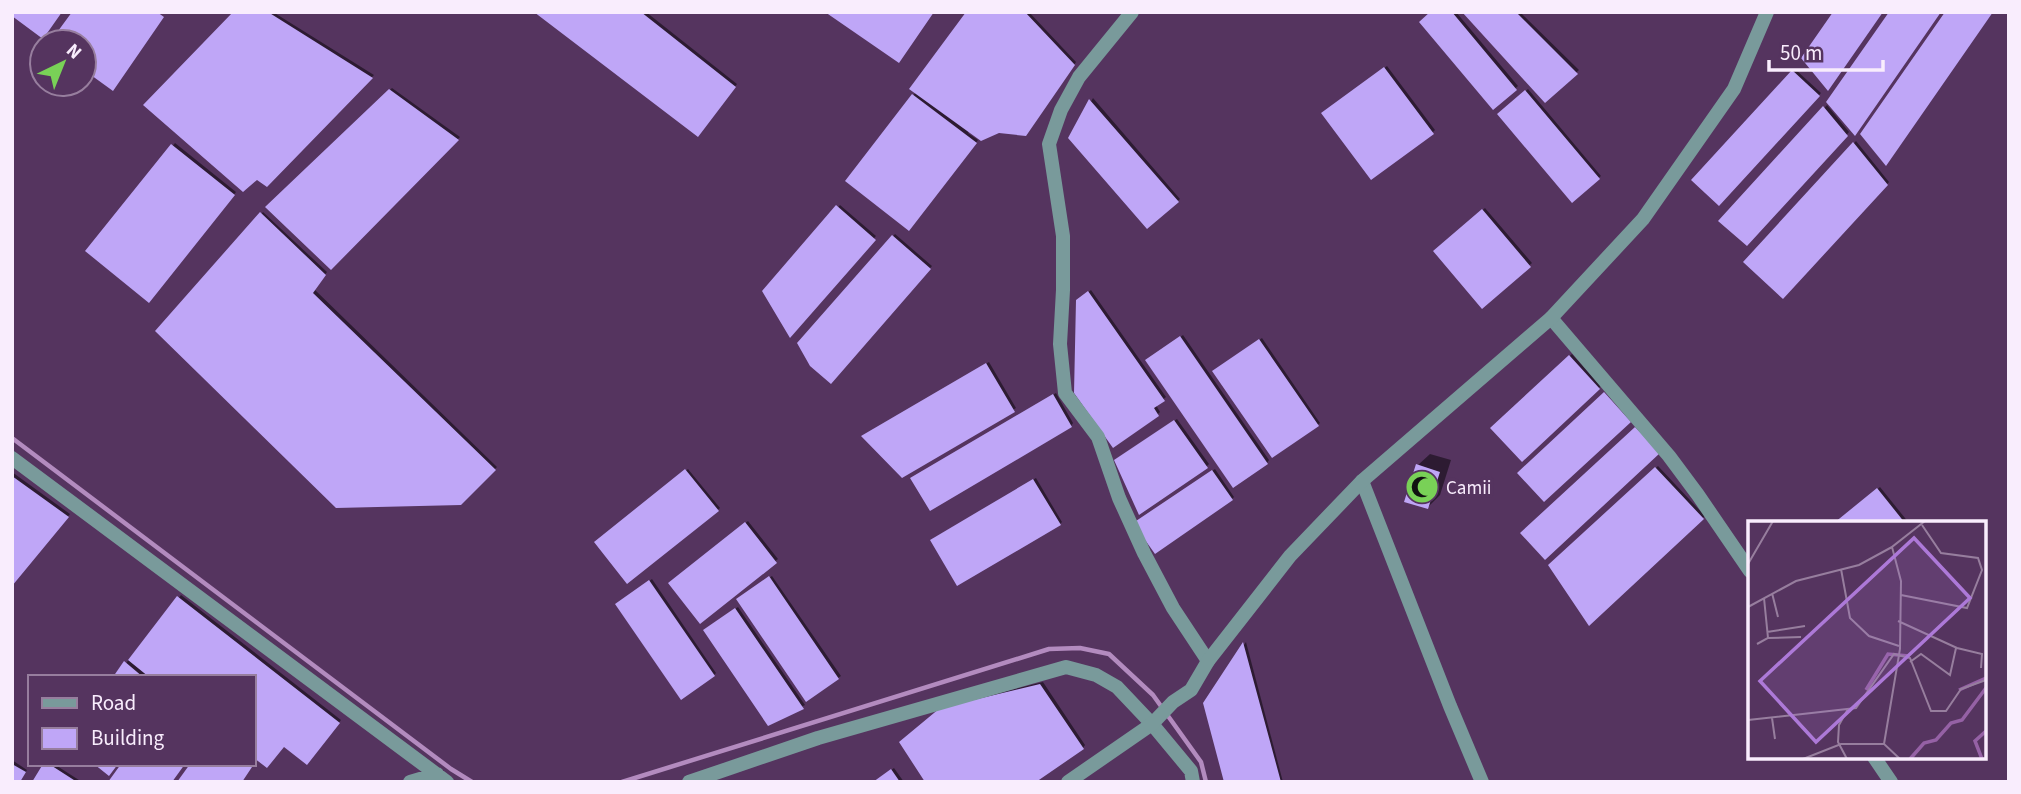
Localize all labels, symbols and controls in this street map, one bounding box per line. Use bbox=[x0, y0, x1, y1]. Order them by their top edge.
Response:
north arrow bbox=[28, 28, 98, 98]
scale bar bbox=[1769, 28, 1883, 72]
text: N bbox=[60, 37, 87, 66]
text: 50 m bbox=[1780, 38, 1822, 68]
mosque icon: Camii bbox=[1403, 468, 1441, 506]
place label: Camii bbox=[1446, 475, 1492, 502]
inset map bbox=[1748, 521, 1986, 759]
legend bbox=[28, 675, 256, 766]
text: Road bbox=[91, 688, 136, 718]
text: Building bbox=[91, 723, 165, 753]

